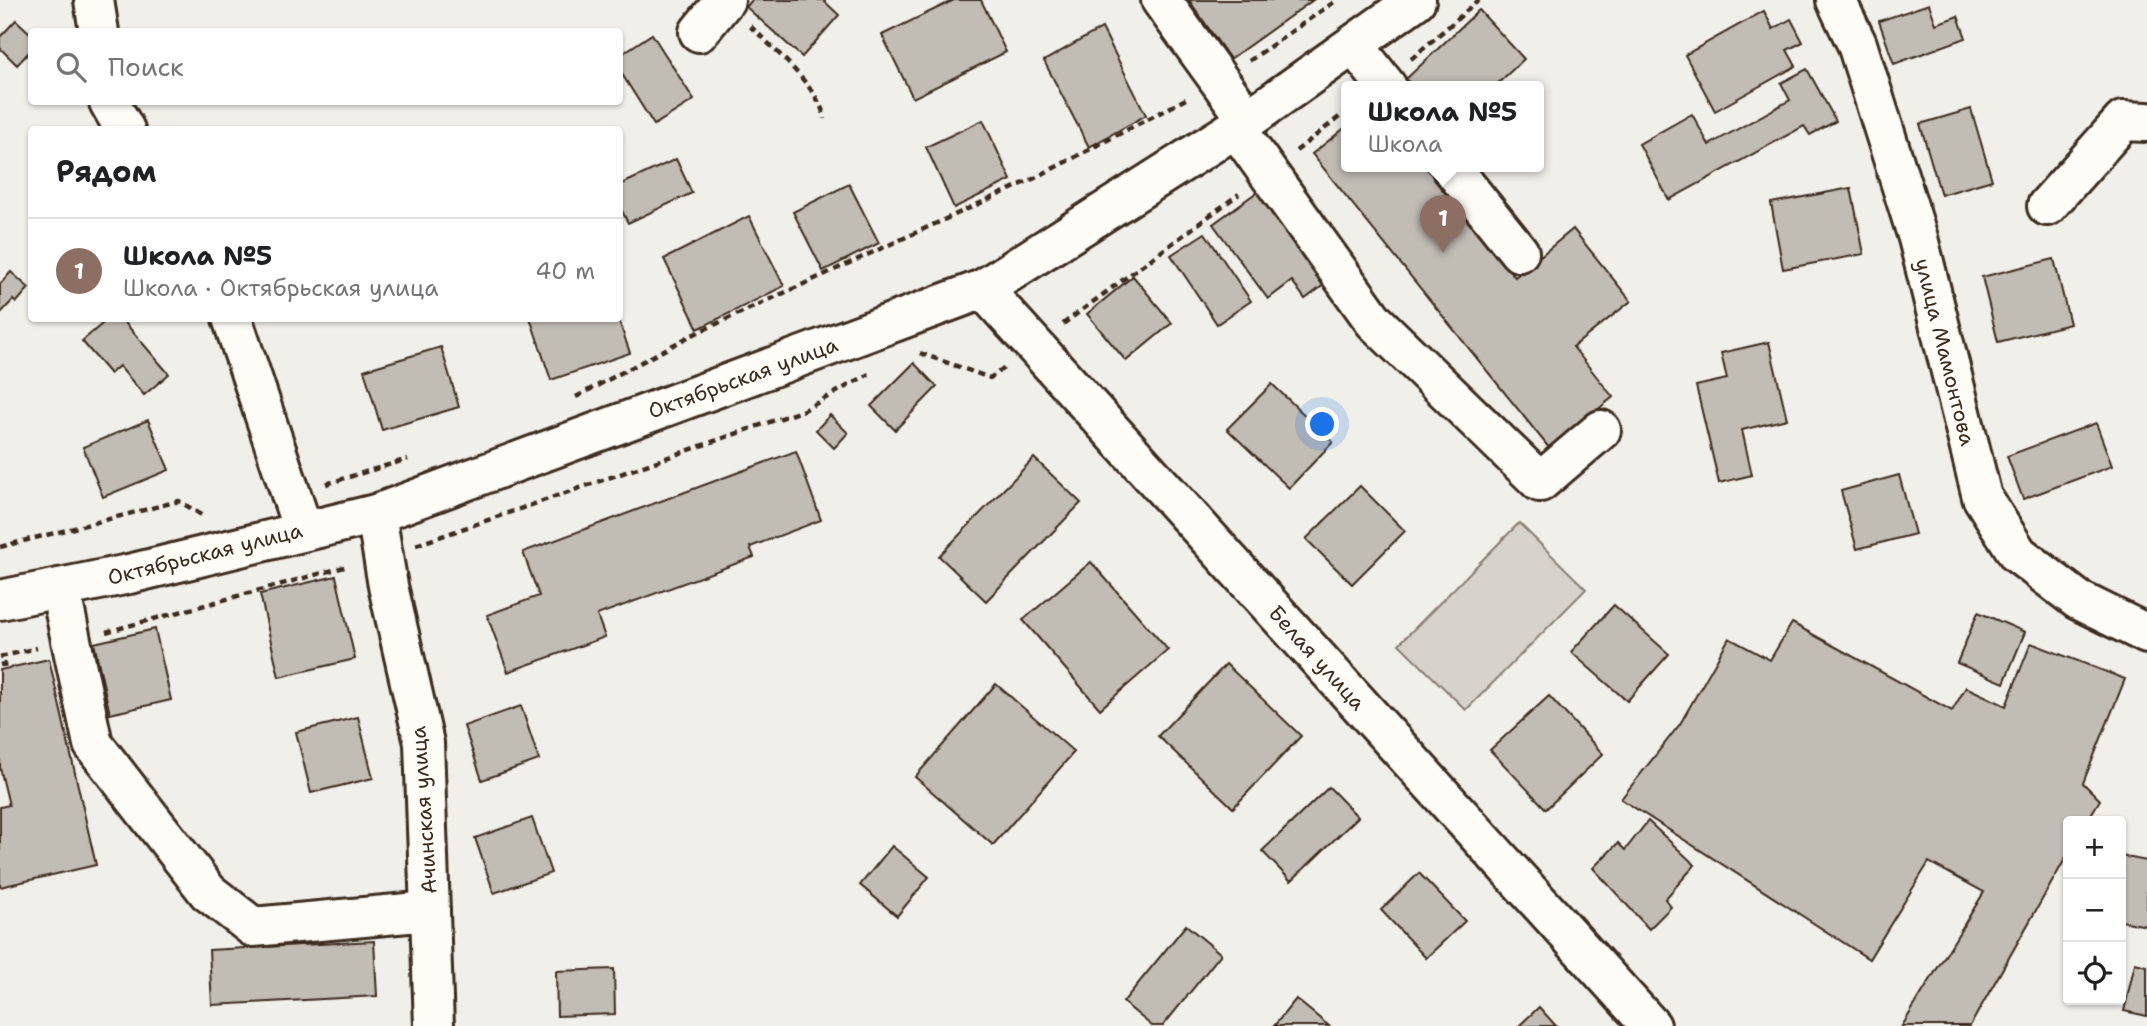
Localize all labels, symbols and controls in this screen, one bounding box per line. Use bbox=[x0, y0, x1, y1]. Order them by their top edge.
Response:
search box bbox=[28, 28, 623, 105]
icon: search bbox=[52, 48, 90, 86]
text: Поиск bbox=[108, 49, 184, 84]
popup bbox=[1341, 81, 1544, 172]
text: Школа №5 bbox=[1368, 94, 1517, 129]
text: Школа bbox=[1368, 129, 1442, 159]
text: Рядом bbox=[56, 151, 156, 192]
pin: 1 bbox=[1420, 195, 1466, 253]
text: Школа №5 bbox=[123, 238, 272, 273]
street label: улица Мамонтова bbox=[1908, 255, 1982, 449]
text: 1 bbox=[74, 256, 84, 286]
text: 40 m bbox=[535, 256, 595, 286]
text: Школа · Октябрьская улица bbox=[123, 273, 439, 303]
street label: Октябрьская улица bbox=[644, 331, 842, 425]
your location bbox=[1305, 407, 1339, 441]
street label: Октябрьская улица bbox=[105, 516, 305, 592]
street label: Белая улица bbox=[1262, 600, 1372, 716]
street label: Ачинская улица bbox=[404, 725, 444, 895]
map controls bbox=[2063, 816, 2126, 1005]
button: + bbox=[2063, 816, 2126, 879]
button: − bbox=[2063, 879, 2126, 942]
button: locate bbox=[2063, 942, 2126, 1005]

